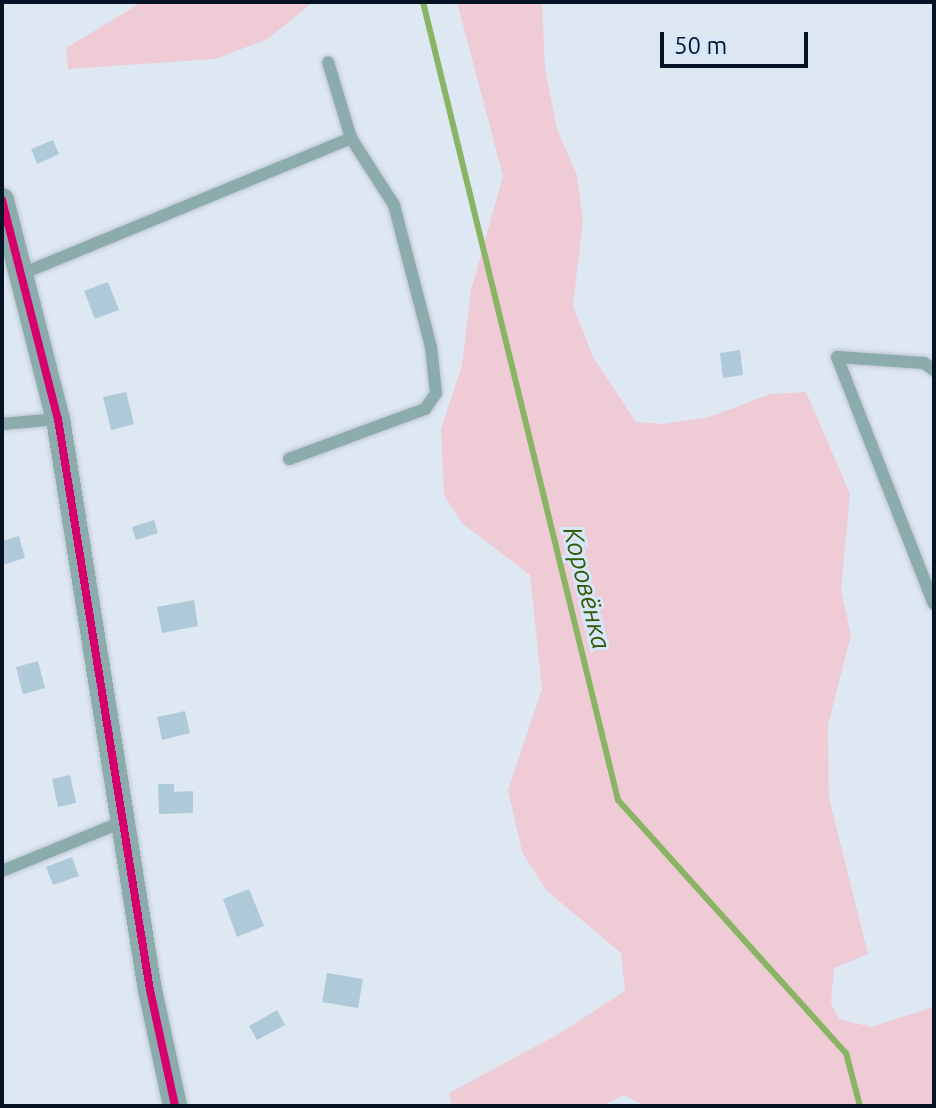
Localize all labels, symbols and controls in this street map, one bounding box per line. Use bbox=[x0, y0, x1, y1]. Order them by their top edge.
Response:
scale bar bbox=[664, 16, 812, 66]
text: 50 m bbox=[674, 32, 727, 59]
water label: Коровёнка bbox=[557, 523, 617, 653]

